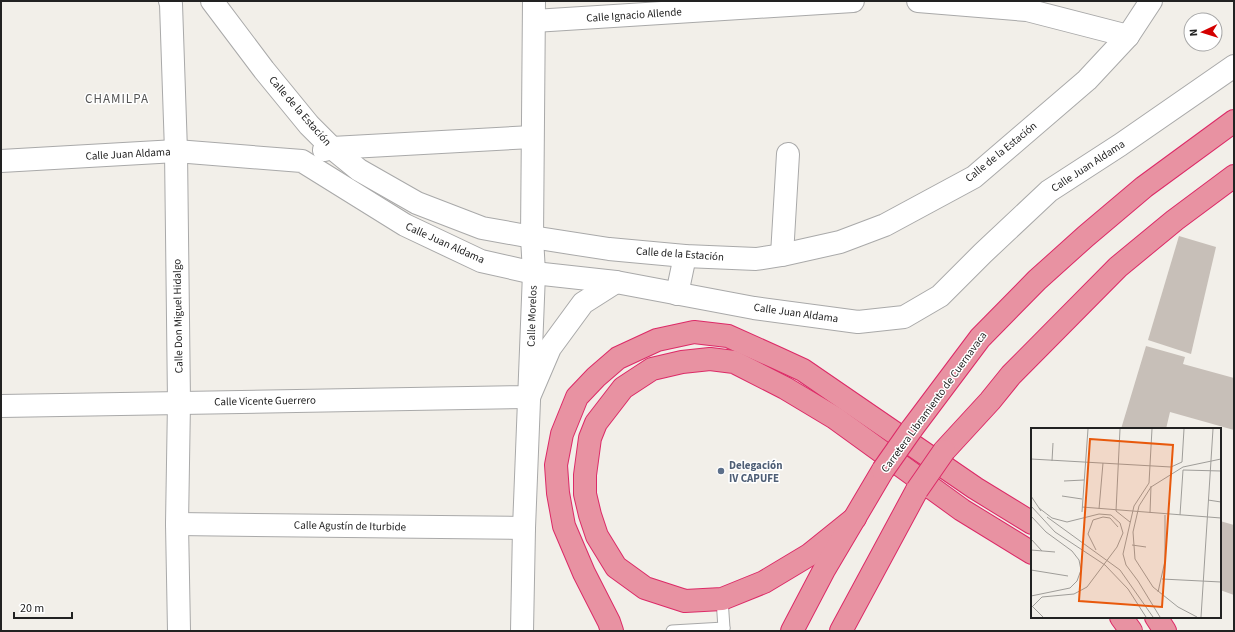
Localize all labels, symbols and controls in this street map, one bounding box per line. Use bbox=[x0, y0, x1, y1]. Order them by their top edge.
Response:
street label: Calle Ignacio Allende bbox=[586, 4, 683, 26]
north arrow bbox=[1183, 12, 1223, 52]
text: N bbox=[1186, 28, 1201, 37]
street label: Calle de la Estación bbox=[265, 73, 335, 149]
district label: CHAMILPA bbox=[85, 90, 149, 108]
street label: Calle de la Estación bbox=[962, 118, 1040, 186]
street label: Calle Juan Aldama bbox=[1048, 137, 1128, 195]
street label: Calle Juan Aldama bbox=[85, 144, 171, 164]
street label: Calle Juan Aldama bbox=[403, 219, 487, 267]
street label: Calle de la Estación bbox=[635, 243, 725, 265]
street label: Calle Don Miguel Hidalgo bbox=[170, 259, 186, 373]
street label: Calle Morelos bbox=[523, 285, 541, 347]
street label: Calle Juan Aldama bbox=[753, 300, 839, 326]
street label: Carretera Libramiento de Cuernavaca bbox=[878, 328, 990, 476]
street label: Calle Vicente Guerrero bbox=[214, 393, 316, 409]
inset map bbox=[1031, 428, 1221, 618]
place label: Delegación IV CAPUFE bbox=[729, 458, 782, 486]
marker: Delegación IV CAPUFE bbox=[716, 466, 726, 476]
street label: Calle Agustín de Iturbide bbox=[294, 518, 407, 534]
scale bar bbox=[14, 594, 72, 620]
text: 20 m bbox=[20, 600, 44, 617]

